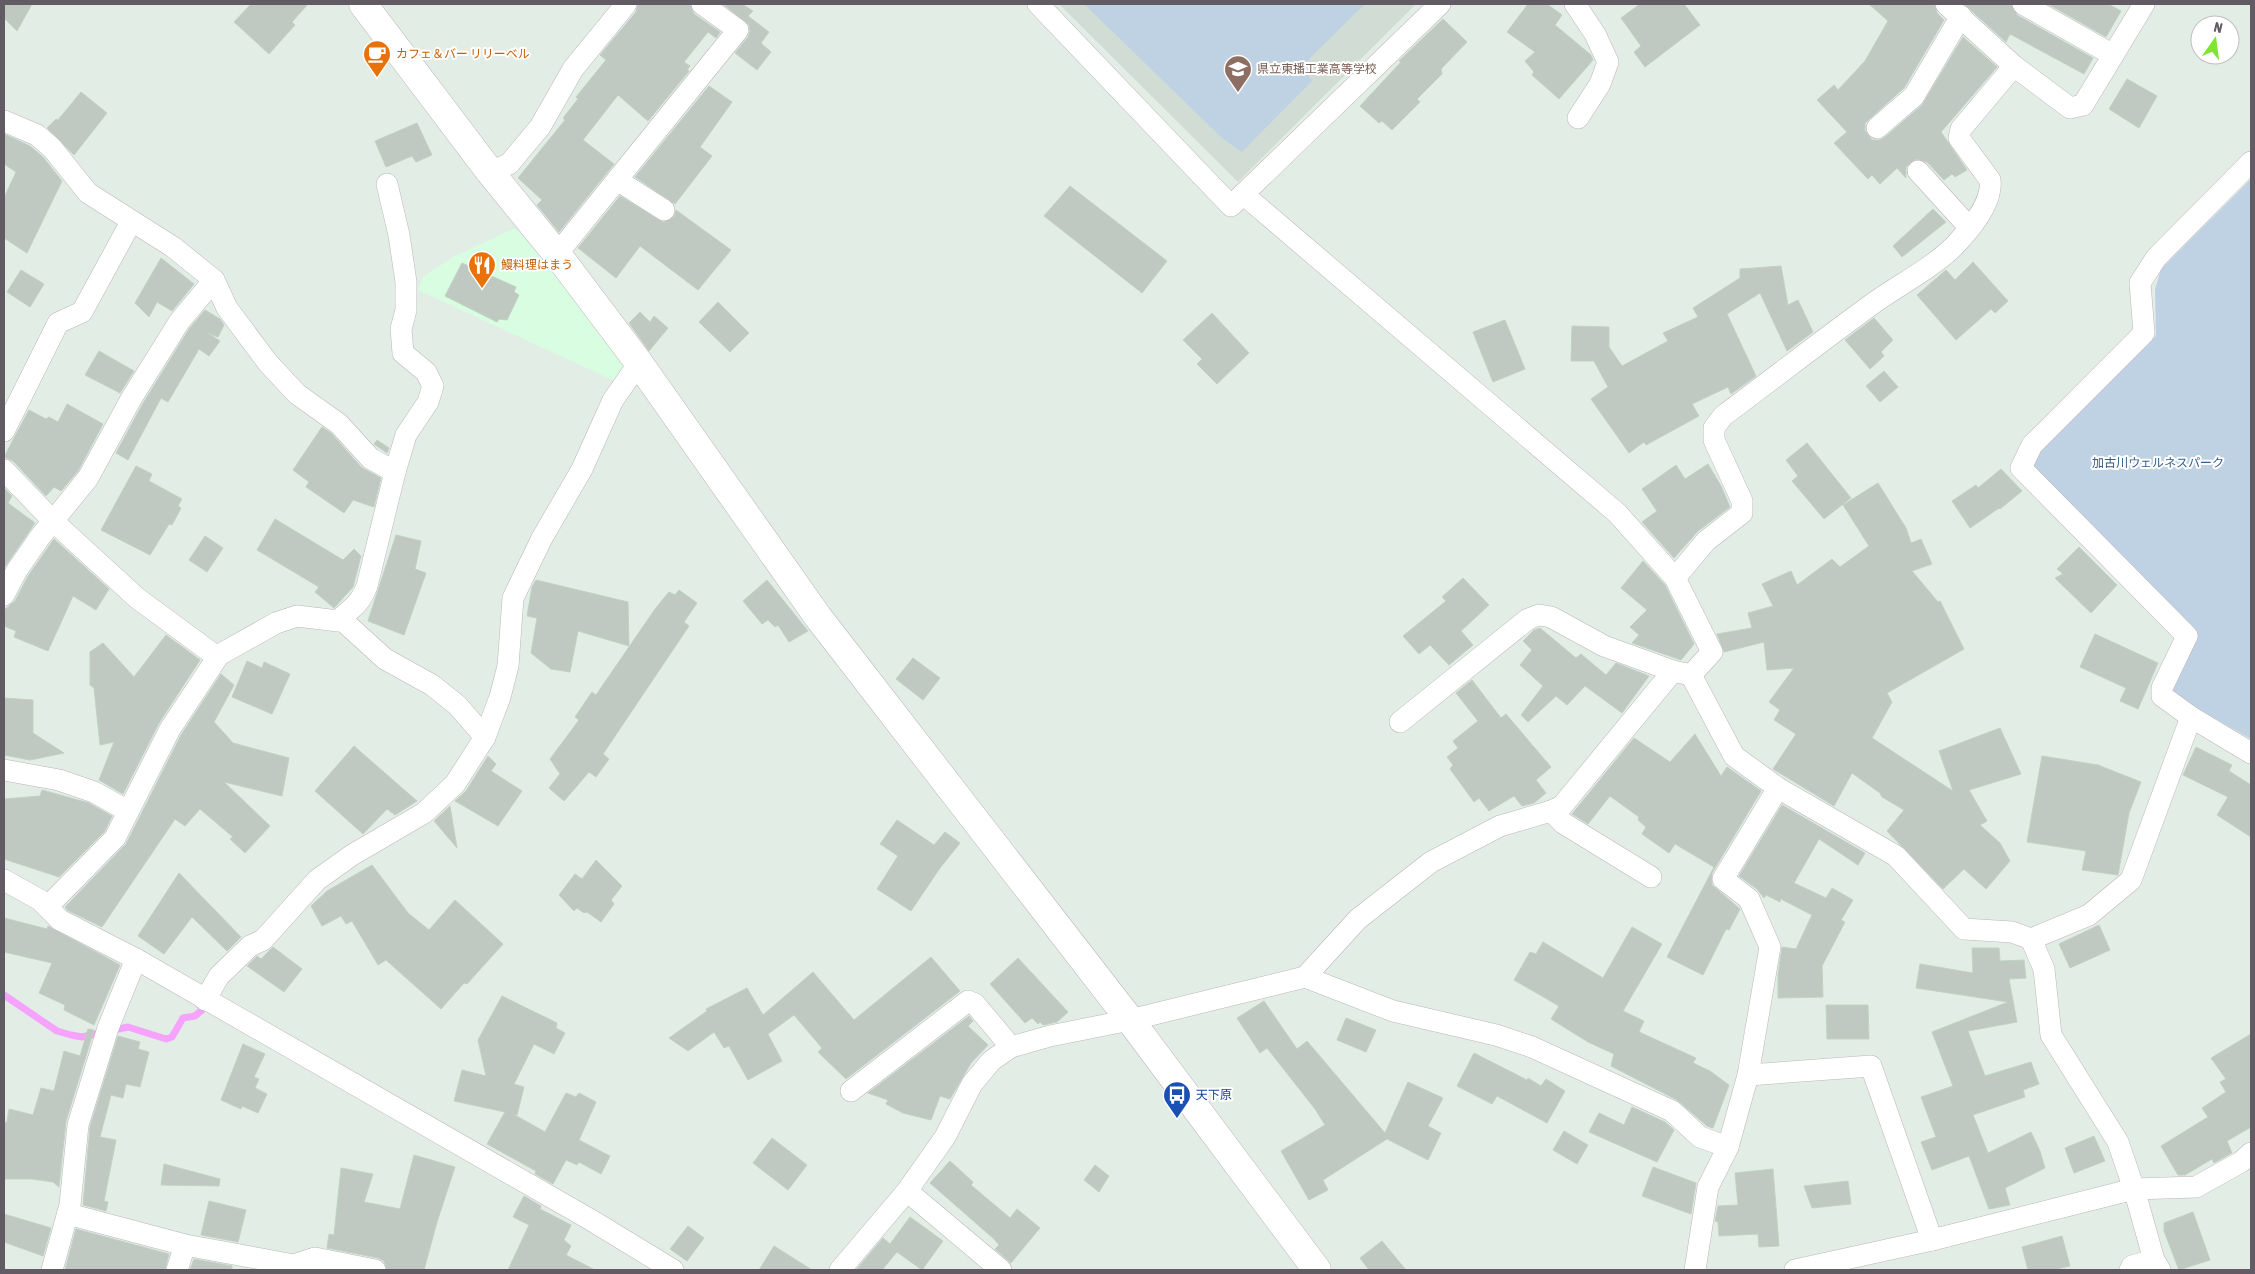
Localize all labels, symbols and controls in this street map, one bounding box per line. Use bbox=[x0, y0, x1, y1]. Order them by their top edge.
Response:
north arrow bbox=[2190, 15, 2240, 65]
text: N bbox=[2212, 19, 2224, 36]
cafe icon: カフェ＆バー リリーベル bbox=[362, 39, 392, 78]
place label: カフェ＆バー リリーベル bbox=[396, 47, 530, 61]
school or university icon: 県立東播工業高等学校 bbox=[1223, 54, 1253, 93]
place label: 県立東播工業高等学校 bbox=[1257, 62, 1377, 76]
restaurant icon: 鰻料理はまう bbox=[467, 250, 497, 289]
place label: 鰻料理はまう bbox=[501, 258, 573, 272]
park label: 加古川ウェルネスパーク bbox=[2092, 456, 2224, 470]
bus stop icon: 天下原 bbox=[1162, 1080, 1192, 1119]
place label: 天下原 bbox=[1196, 1088, 1232, 1102]

